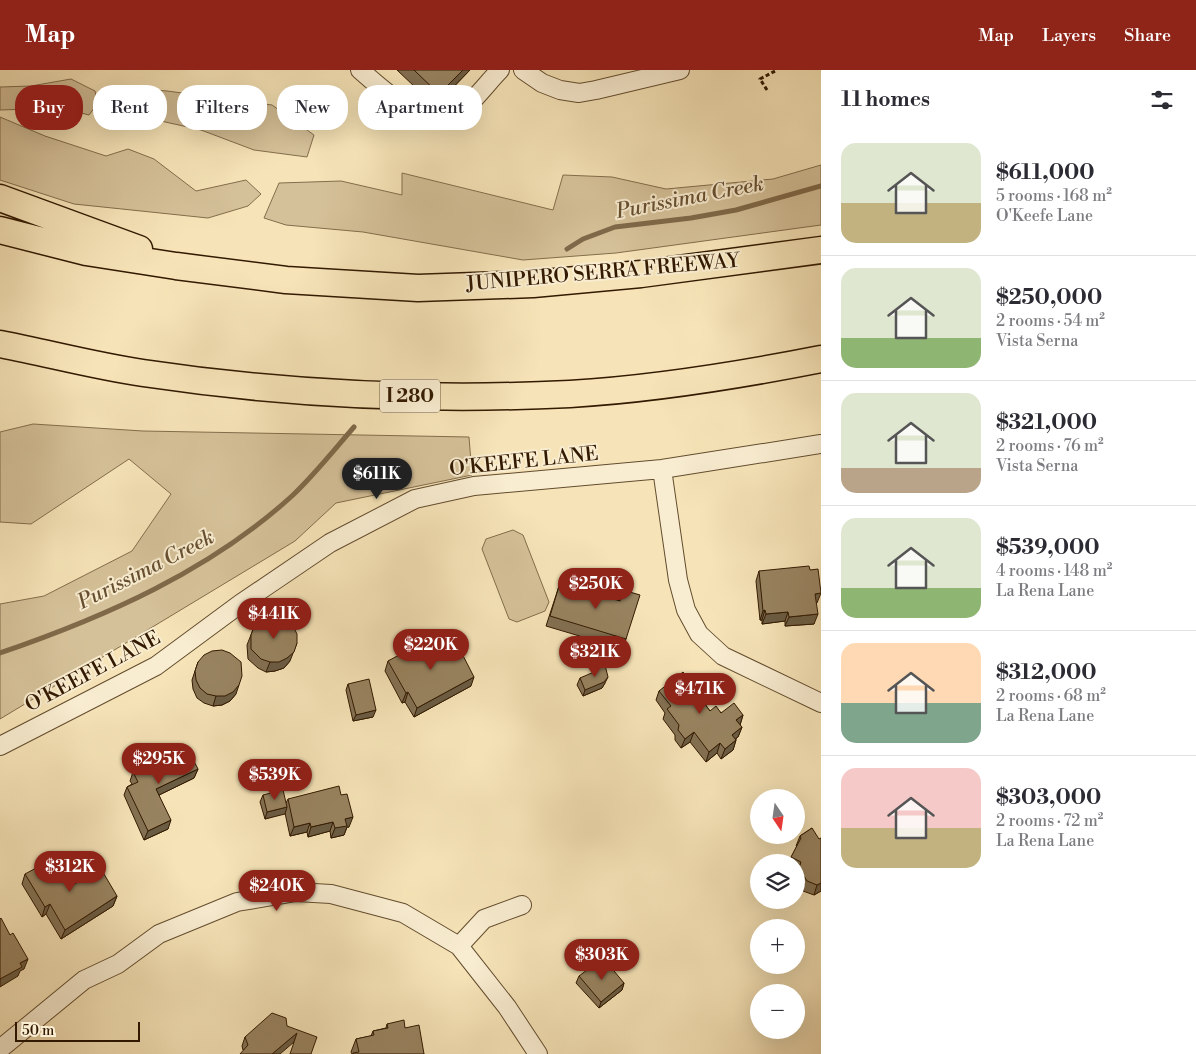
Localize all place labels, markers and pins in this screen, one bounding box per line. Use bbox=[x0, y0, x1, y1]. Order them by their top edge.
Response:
pin: $611K bbox=[342, 458, 412, 500]
pin: $250K bbox=[561, 568, 631, 610]
pin: $441K bbox=[239, 598, 309, 640]
pin: $220K bbox=[396, 628, 466, 671]
pin: $321K bbox=[560, 636, 630, 678]
pin: $471K bbox=[665, 672, 735, 715]
pin: $295K bbox=[124, 742, 194, 785]
pin: $539K bbox=[240, 758, 310, 801]
pin: $312K bbox=[35, 850, 105, 893]
pin: $240K bbox=[242, 870, 312, 912]
pin: $303K bbox=[567, 938, 637, 981]

